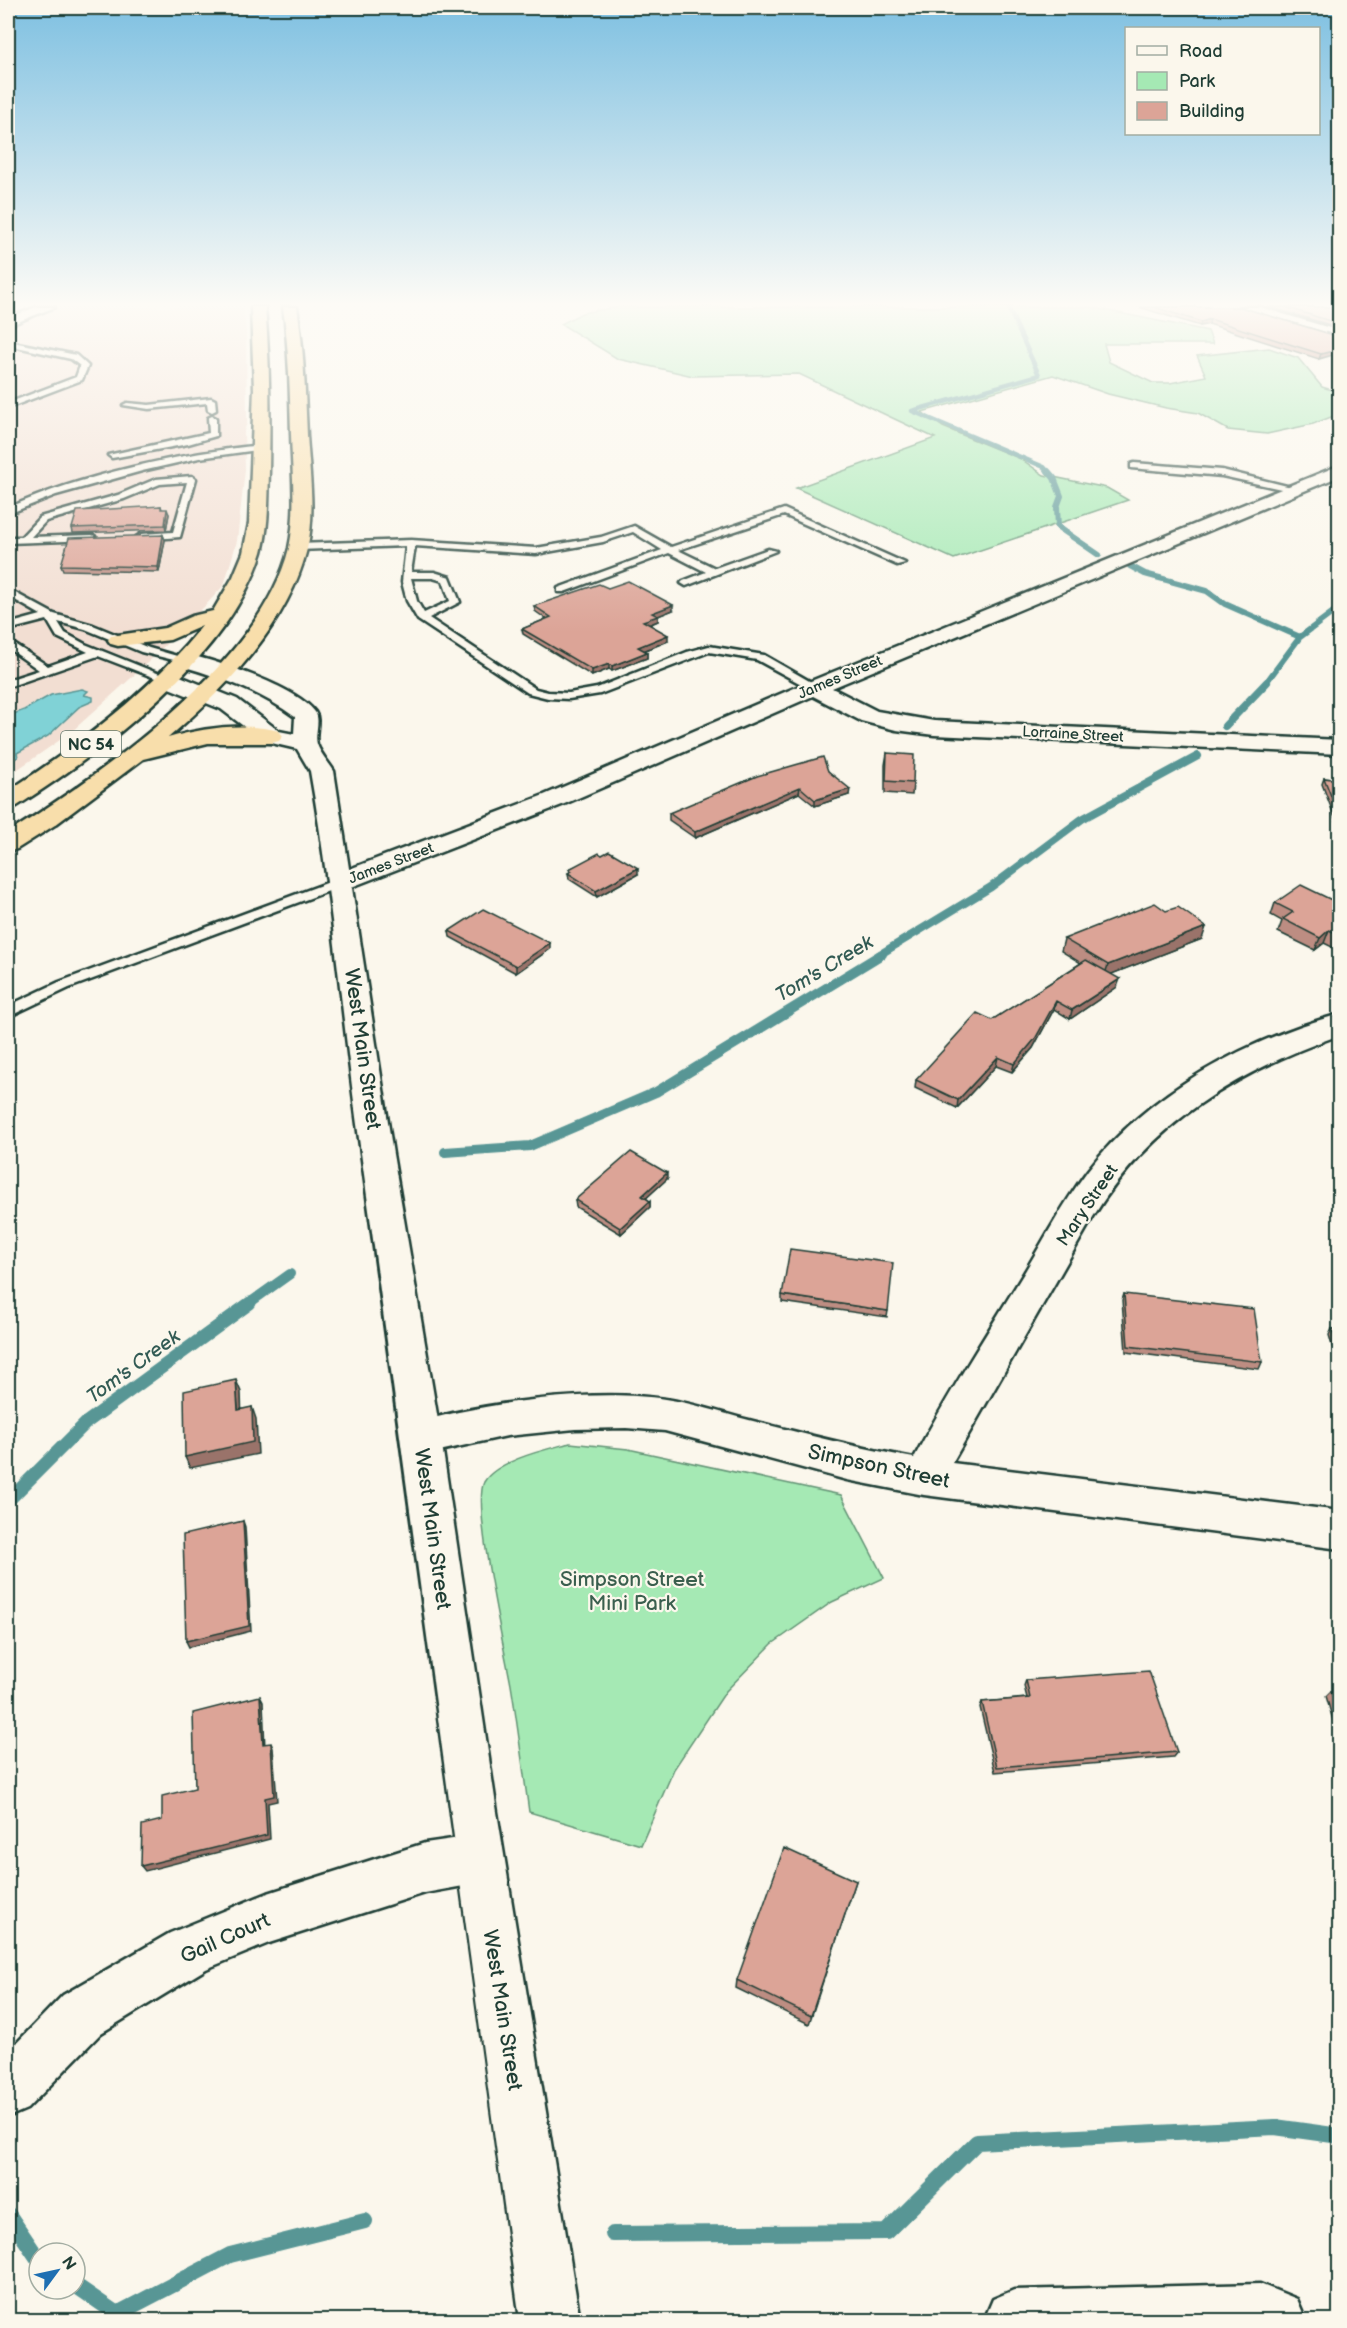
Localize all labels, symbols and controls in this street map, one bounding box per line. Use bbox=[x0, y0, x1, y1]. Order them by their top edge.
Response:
legend bbox=[1125, 27, 1320, 135]
text: Road bbox=[1179, 41, 1223, 62]
text: Park bbox=[1179, 71, 1215, 92]
text: Building bbox=[1179, 101, 1245, 122]
street label: James Street bbox=[795, 651, 886, 704]
street label: Lorraine Street bbox=[1022, 722, 1125, 747]
road number: NC 54 bbox=[61, 731, 121, 757]
street label: James Street bbox=[346, 838, 437, 888]
water label: Tom's Creek bbox=[771, 930, 879, 1007]
street label: West Main Street bbox=[339, 967, 386, 1132]
street label: Mary Street bbox=[1052, 1160, 1123, 1250]
water label: Tom's Creek bbox=[82, 1324, 186, 1409]
street label: Simpson Street bbox=[806, 1439, 953, 1494]
street label: West Main Street bbox=[409, 1447, 456, 1612]
park label: Simpson Street Mini Park bbox=[560, 1567, 705, 1616]
street label: Gail Court bbox=[176, 1907, 274, 1969]
street label: West Main Street bbox=[477, 1928, 528, 2093]
north arrow bbox=[27, 2241, 87, 2301]
text: N bbox=[57, 2253, 80, 2274]

